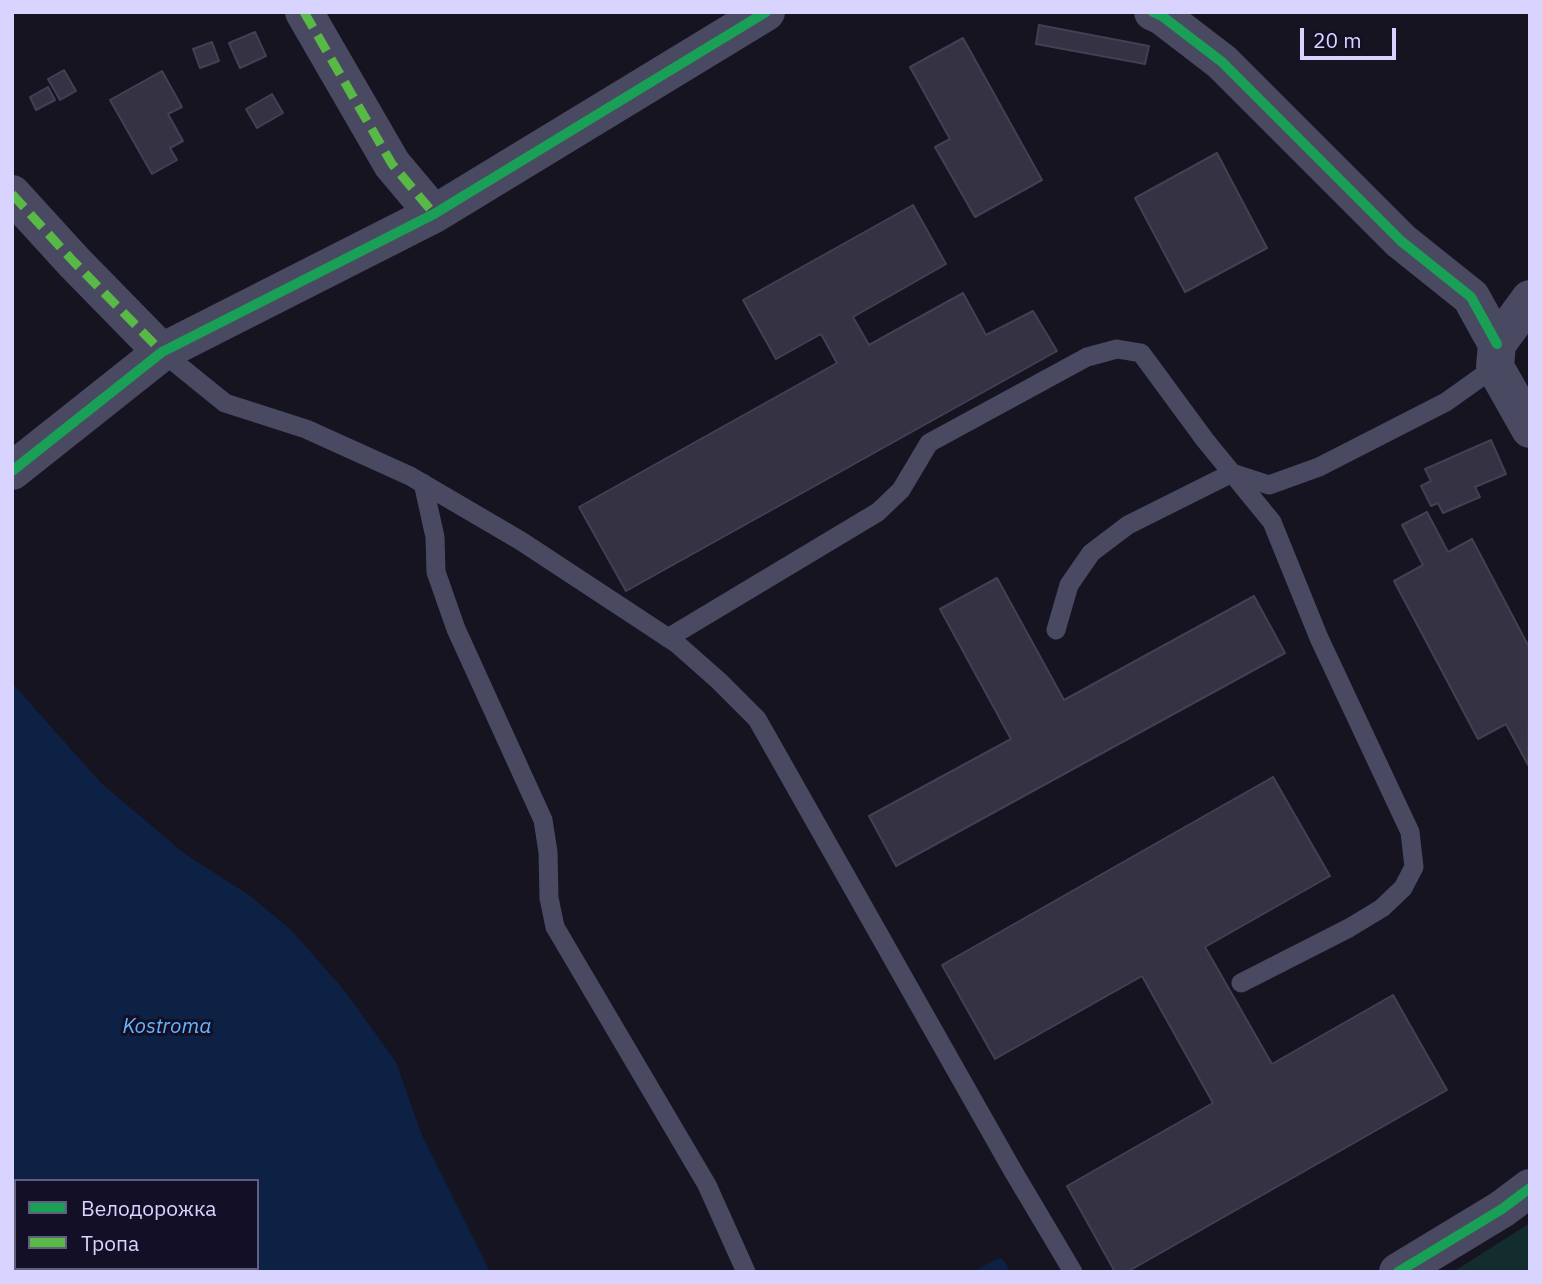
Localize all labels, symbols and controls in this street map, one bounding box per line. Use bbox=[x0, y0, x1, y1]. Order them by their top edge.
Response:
scale bar bbox=[1304, 14, 1400, 58]
text: 20 m bbox=[1313, 26, 1362, 54]
water label: Kostroma bbox=[122, 1014, 212, 1040]
legend bbox=[14, 1179, 259, 1270]
text: Велодорожка bbox=[81, 1194, 216, 1222]
text: Тропа bbox=[81, 1229, 139, 1257]

